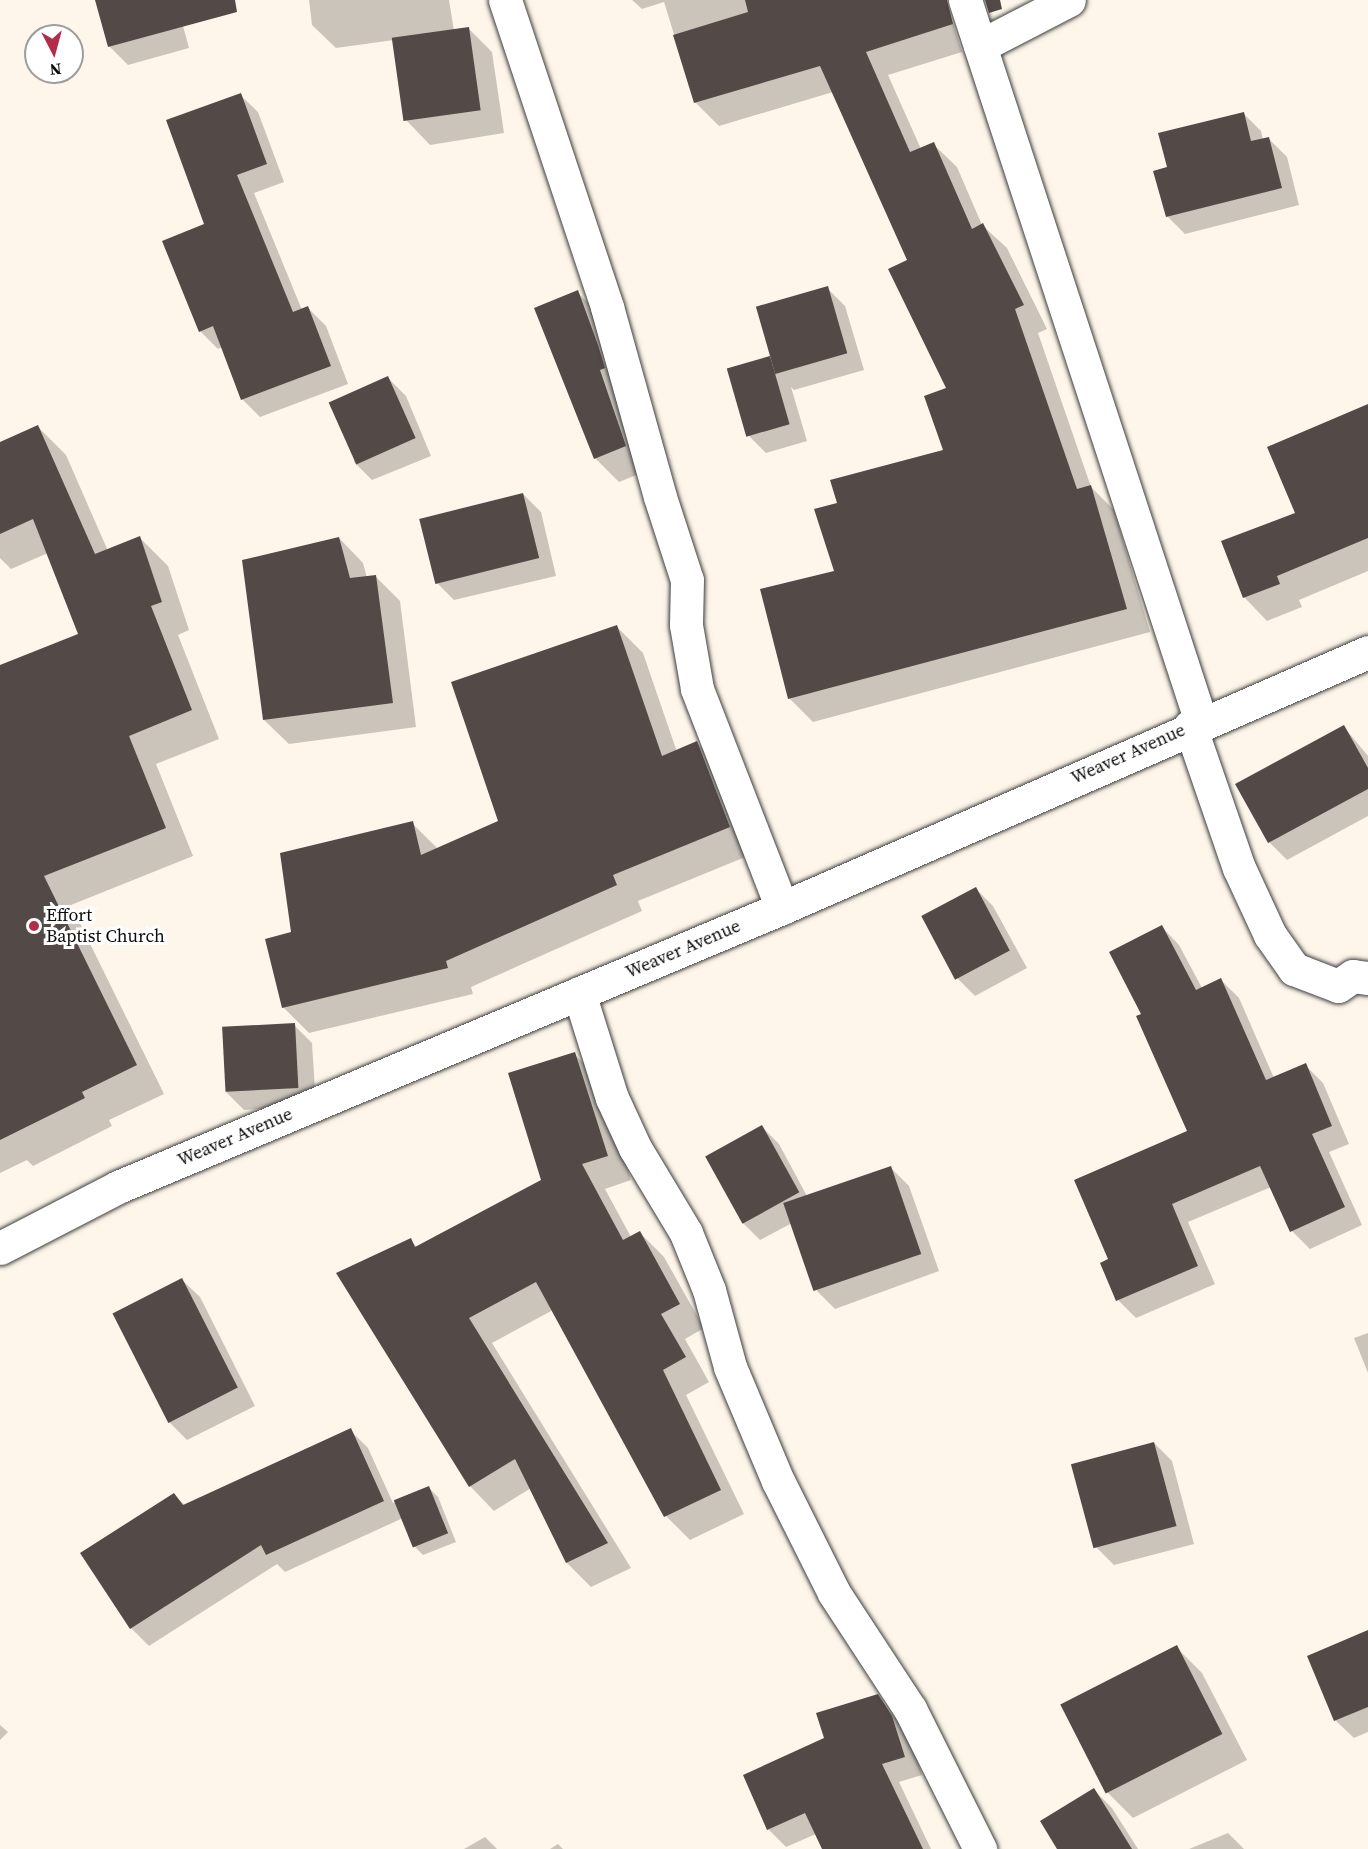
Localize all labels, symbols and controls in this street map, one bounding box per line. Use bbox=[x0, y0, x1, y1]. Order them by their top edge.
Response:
north arrow bbox=[24, 24, 84, 84]
text: N bbox=[49, 58, 63, 81]
street label: Weaver Avenue bbox=[1068, 719, 1188, 789]
place label: Effort Baptist Church bbox=[46, 905, 165, 948]
street label: Weaver Avenue bbox=[622, 915, 744, 983]
marker: Effort Baptist Church bbox=[27, 919, 41, 933]
street label: Weaver Avenue bbox=[174, 1103, 296, 1171]

